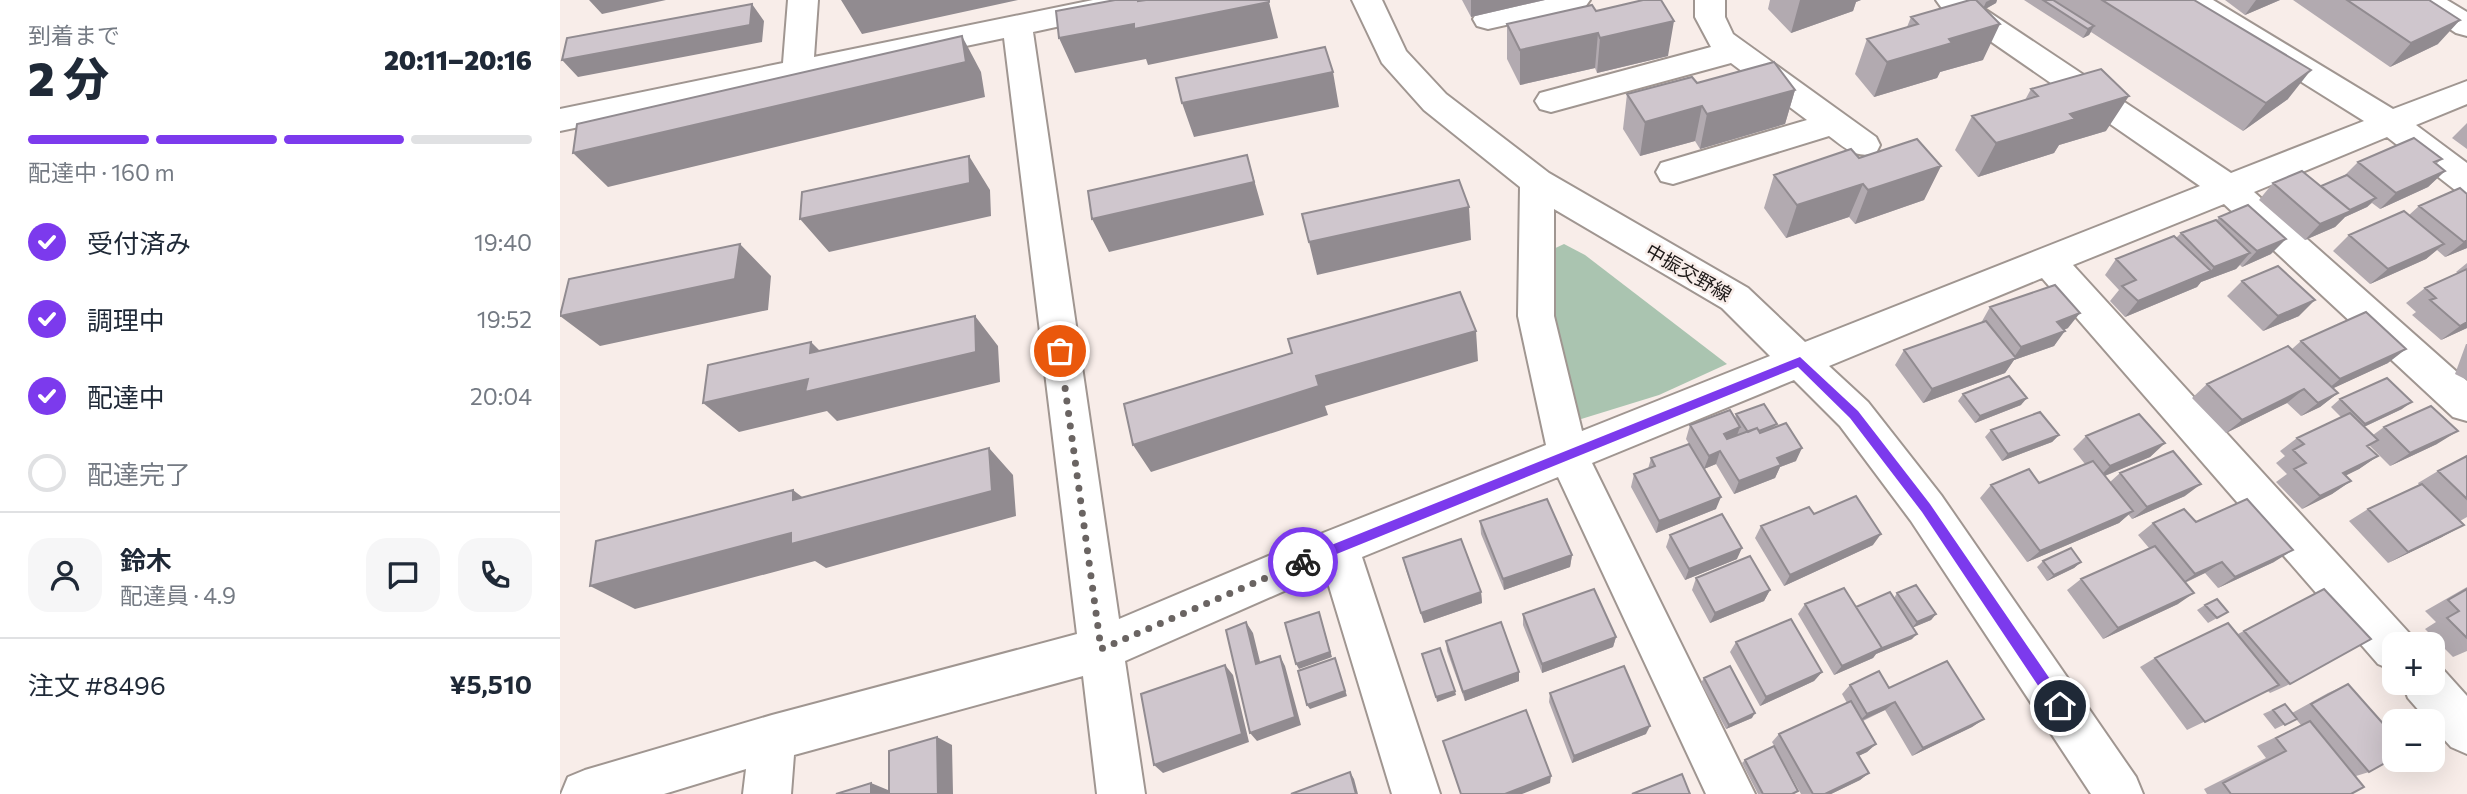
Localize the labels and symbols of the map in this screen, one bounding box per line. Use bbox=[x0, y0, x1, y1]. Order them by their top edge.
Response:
street label: 中振交野線 bbox=[1642, 238, 1736, 306]
pin bbox=[1030, 321, 1090, 381]
courier bbox=[1268, 527, 1338, 597]
pin bbox=[2030, 676, 2090, 736]

